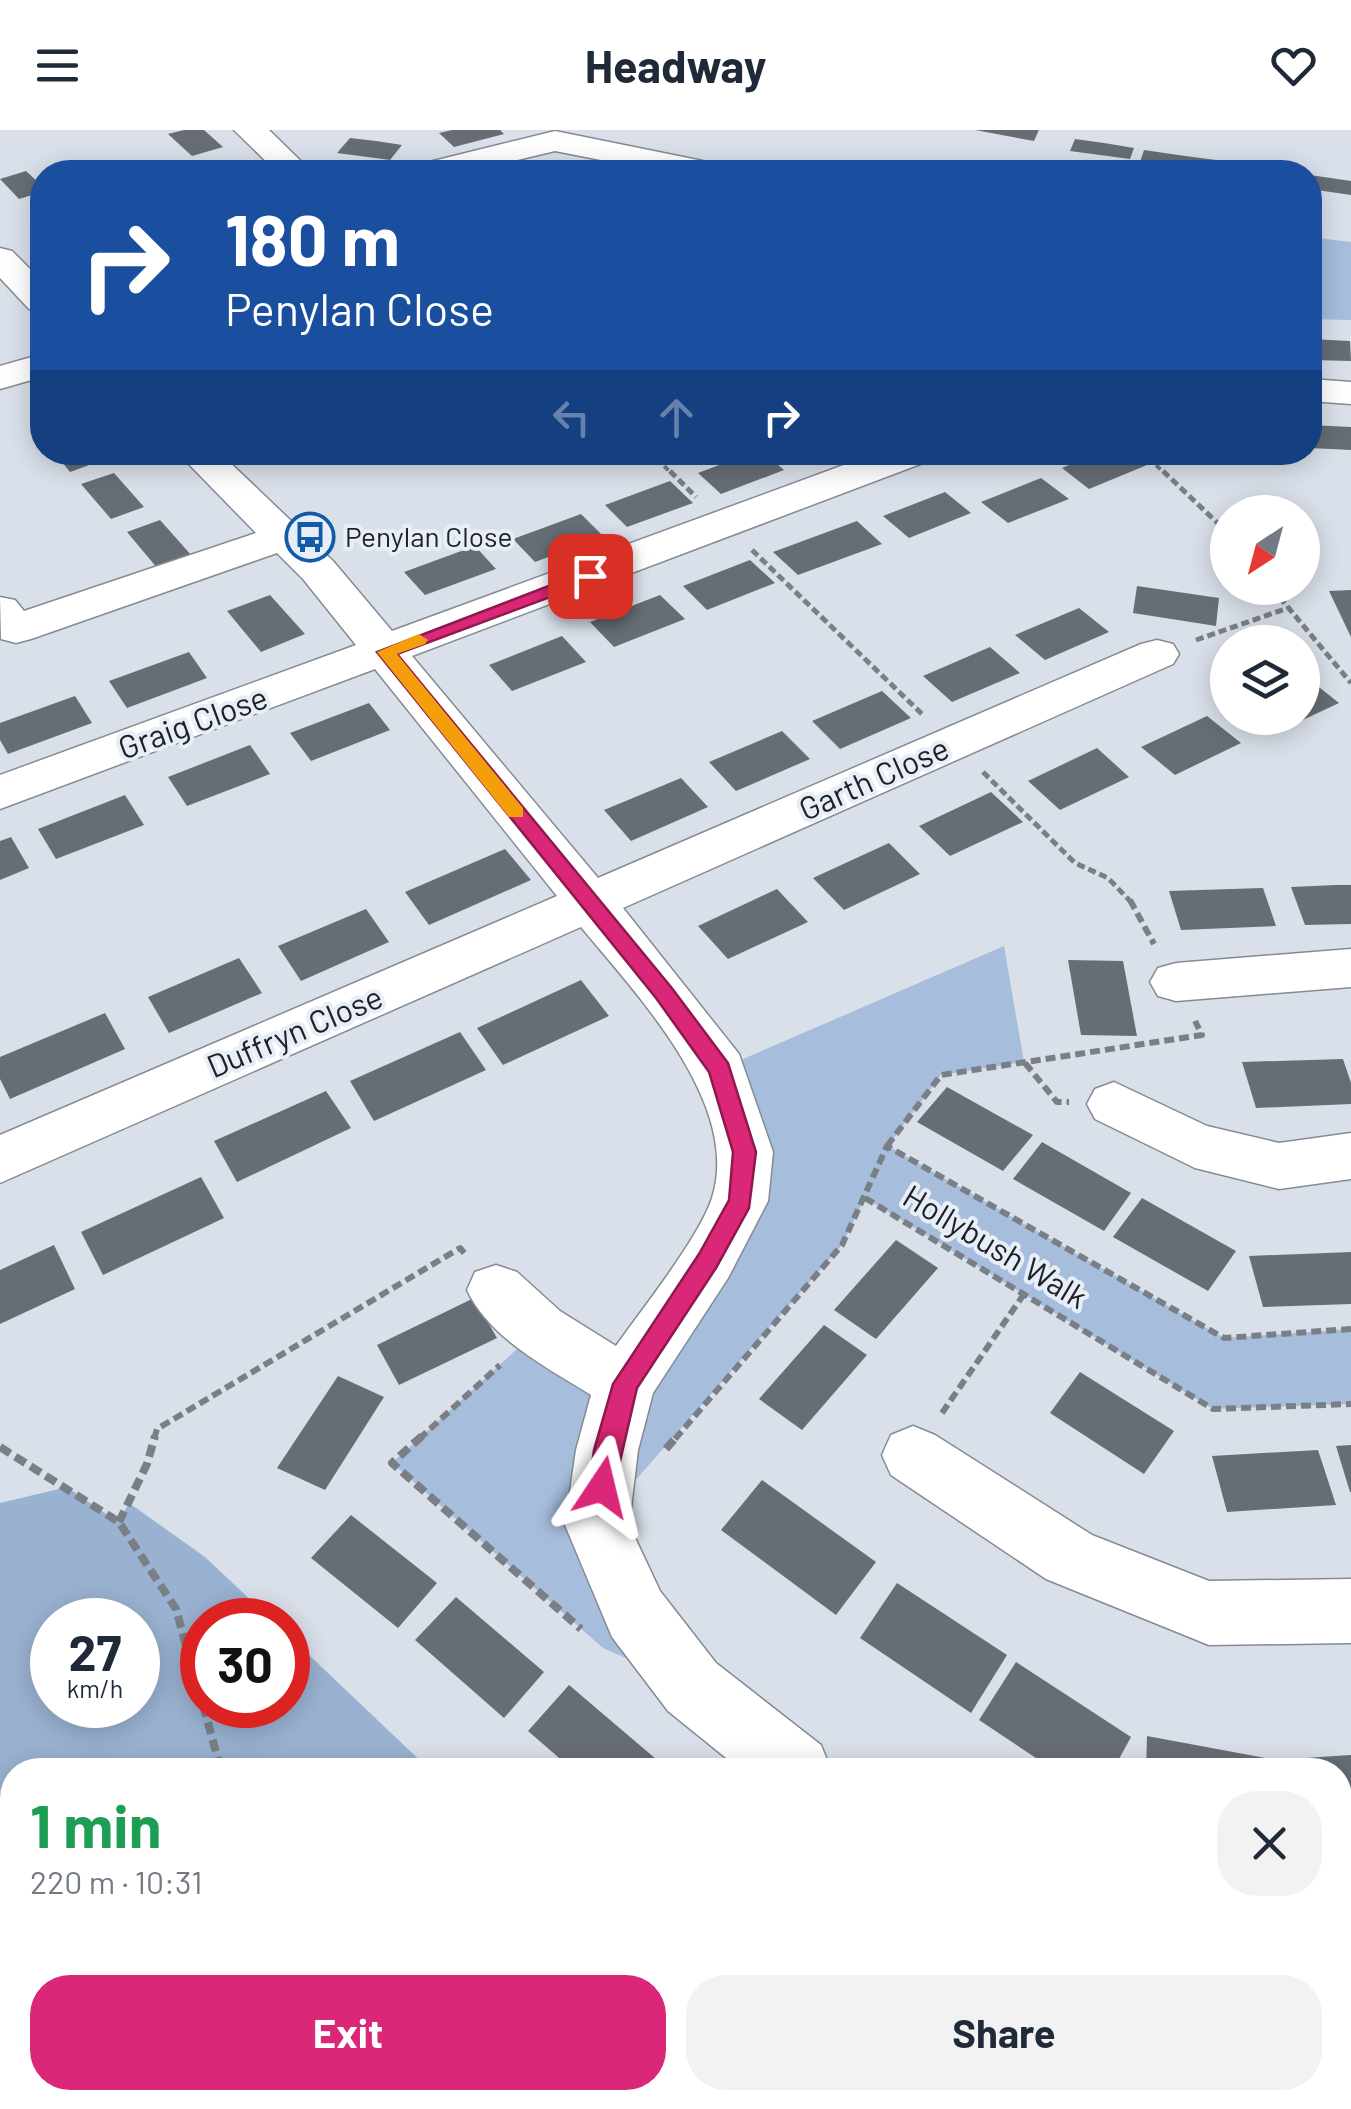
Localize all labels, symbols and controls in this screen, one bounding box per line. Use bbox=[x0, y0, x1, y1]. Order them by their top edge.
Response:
icon: menu bbox=[30, 38, 85, 93]
text: Headway bbox=[585, 38, 766, 92]
icon: heart bbox=[1266, 38, 1321, 93]
text: 180 m bbox=[225, 196, 400, 280]
icon: right bbox=[60, 200, 190, 330]
text: Penylan Close bbox=[225, 281, 494, 335]
icon: left bbox=[544, 390, 599, 445]
icon: ahead bbox=[649, 390, 704, 445]
icon: right bbox=[754, 390, 809, 445]
north arrow bbox=[1210, 495, 1320, 605]
map controls bbox=[1210, 495, 1320, 735]
bus stop icon: Penylan Close bbox=[284, 511, 336, 563]
place label: Penylan Close bbox=[345, 519, 512, 553]
pin bbox=[548, 534, 633, 619]
icon: arrive bbox=[563, 549, 618, 604]
button: layers bbox=[1210, 625, 1320, 735]
street label: Graig Close bbox=[113, 677, 272, 766]
street label: Garth Close bbox=[792, 727, 954, 827]
street label: Duffryn Close bbox=[201, 976, 388, 1084]
street label: Hollybush Walk bbox=[897, 1175, 1095, 1315]
position arrow bbox=[550, 1435, 654, 1539]
speed limit sign: 30 bbox=[180, 1598, 310, 1728]
text: 27 bbox=[69, 1621, 121, 1681]
text: km/h bbox=[67, 1673, 123, 1703]
text: 1 min bbox=[30, 1788, 161, 1860]
button: close bbox=[1217, 1791, 1322, 1896]
text: 220 m · 10:31 bbox=[30, 1862, 202, 1900]
button: Exit bbox=[30, 1975, 666, 2090]
button: Share bbox=[686, 1975, 1322, 2090]

